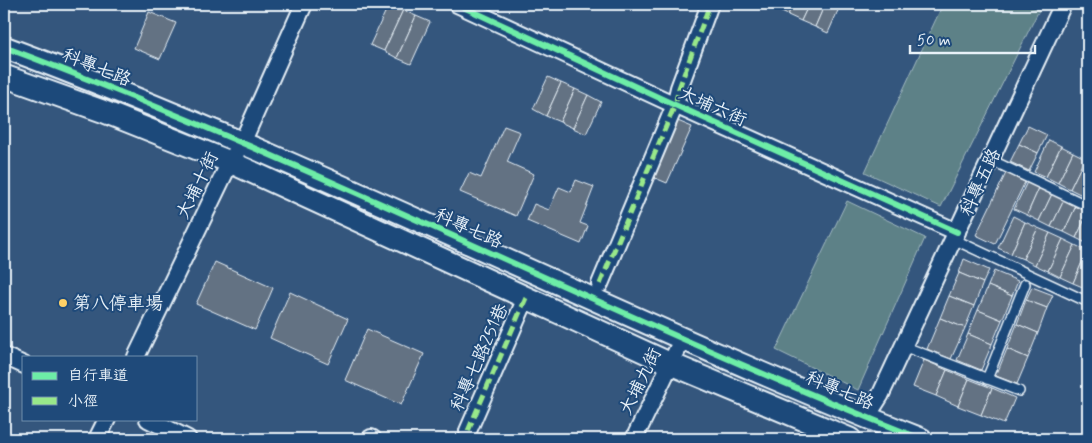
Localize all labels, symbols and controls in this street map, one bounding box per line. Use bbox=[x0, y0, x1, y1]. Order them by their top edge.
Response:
scale bar bbox=[910, 22, 1034, 54]
text: 50 m bbox=[917, 31, 951, 51]
street label: 科專七路 bbox=[59, 43, 134, 93]
street label: 大埔六街 bbox=[675, 81, 750, 133]
street label: 科專五路 bbox=[955, 145, 1007, 220]
street label: 大埔十街 bbox=[171, 148, 224, 223]
street label: 科專七路 bbox=[431, 203, 506, 255]
place label: 第八停車場 bbox=[73, 292, 163, 316]
marker: 第八停車場 bbox=[57, 297, 69, 309]
street label: 科專七路251巷 bbox=[445, 300, 514, 415]
street label: 大埔九街 bbox=[614, 344, 667, 419]
legend bbox=[22, 356, 198, 420]
text: 自行車道 bbox=[68, 366, 128, 386]
street label: 科專七路 bbox=[802, 366, 877, 416]
text: 小徑 bbox=[68, 392, 98, 412]

